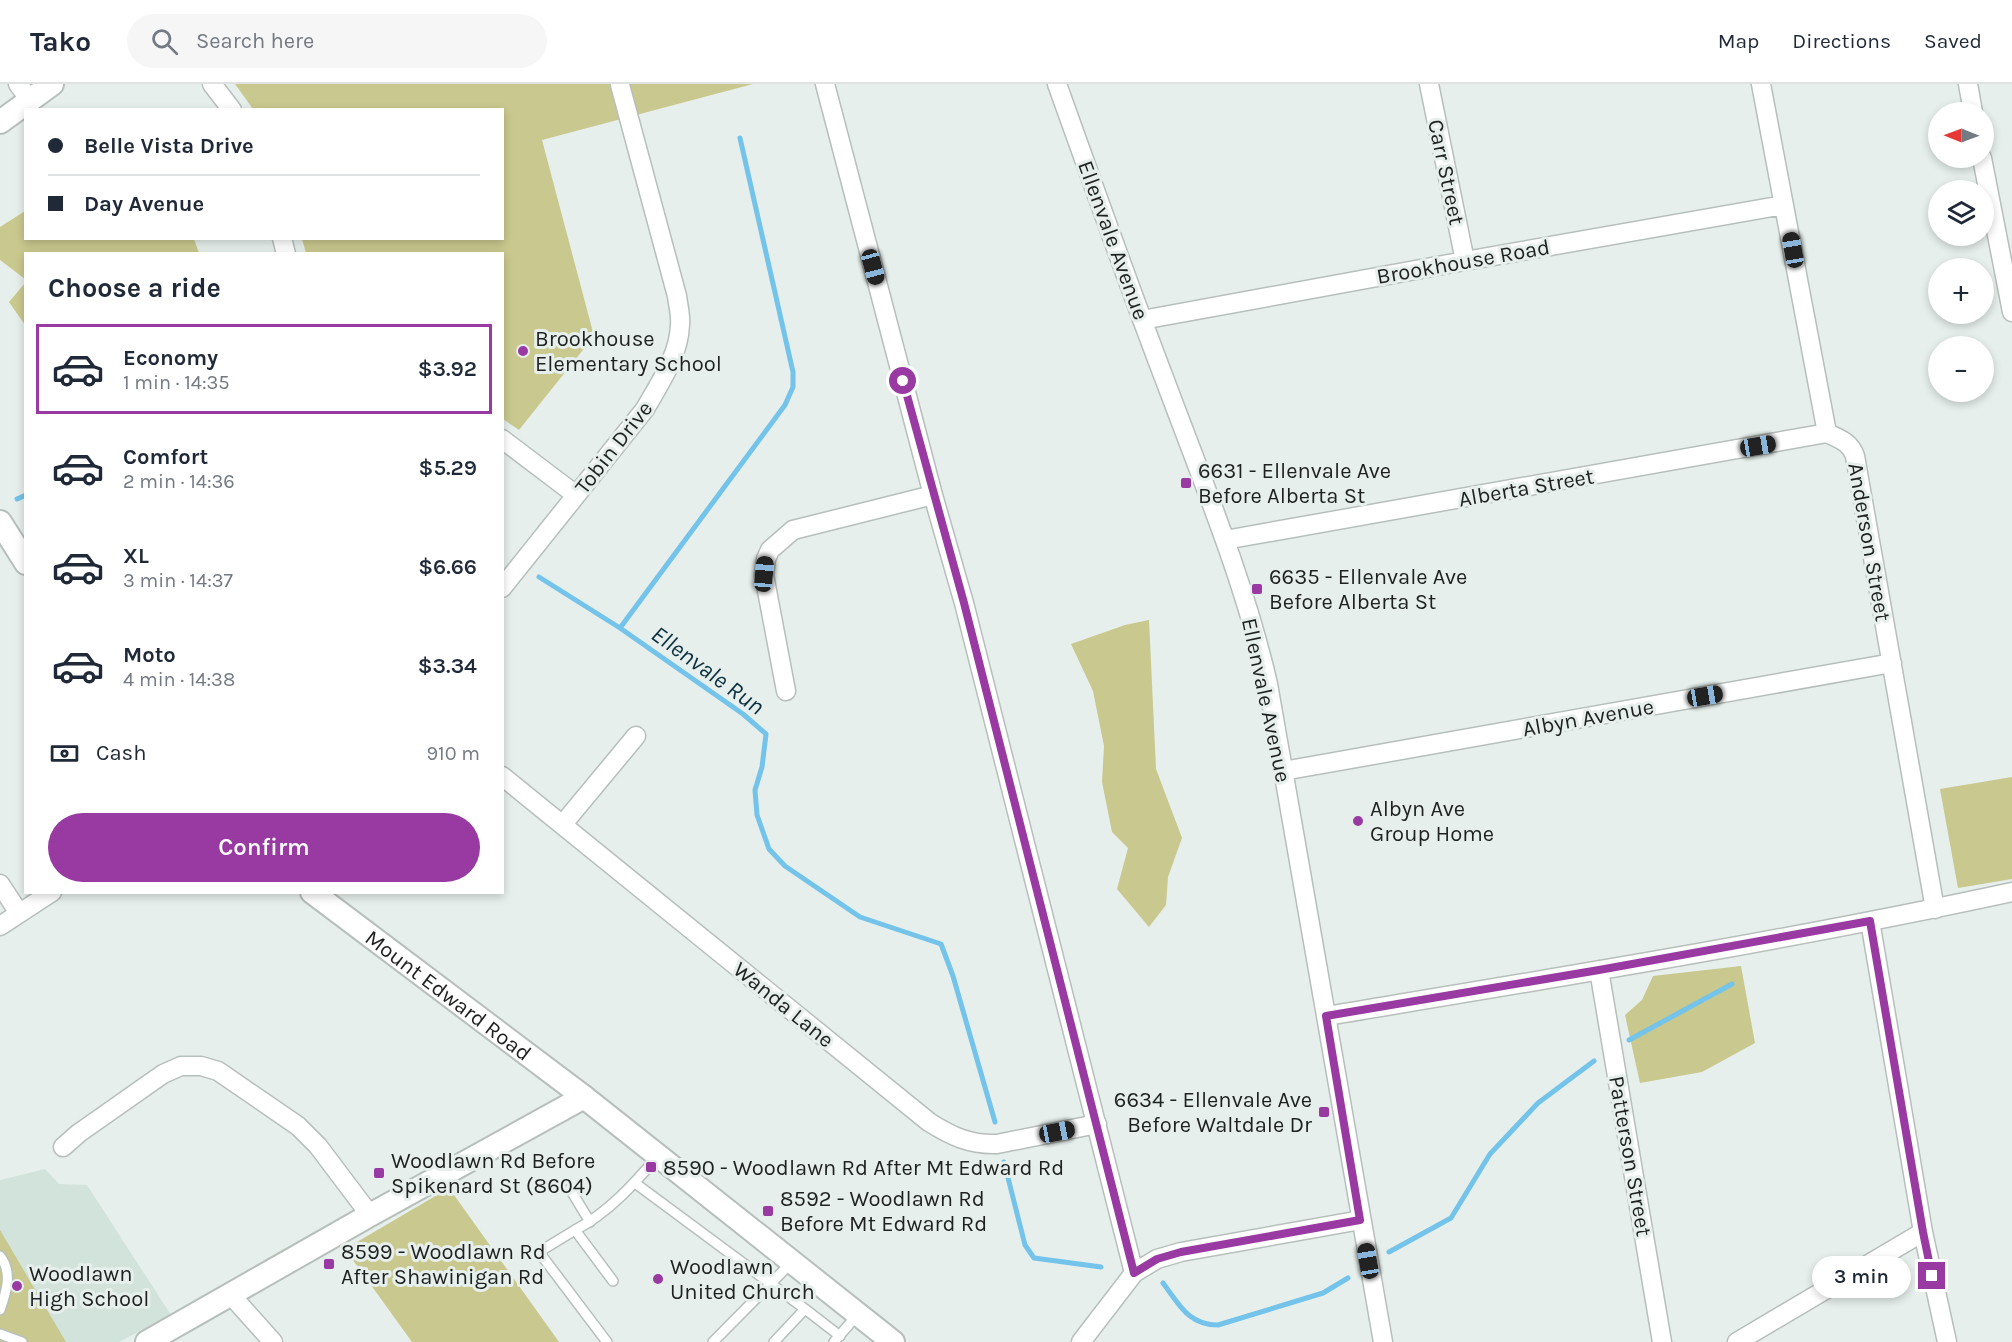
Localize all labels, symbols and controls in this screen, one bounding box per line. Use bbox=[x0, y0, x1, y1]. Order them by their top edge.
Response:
search box bbox=[127, 14, 547, 68]
text: Tako bbox=[30, 25, 91, 58]
icon: search bbox=[148, 25, 181, 58]
text: Search here bbox=[196, 28, 314, 54]
text: Map bbox=[1718, 29, 1759, 53]
text: Directions bbox=[1792, 29, 1891, 53]
text: Saved bbox=[1924, 29, 1982, 53]
north arrow bbox=[1928, 102, 1994, 168]
map controls bbox=[1928, 102, 1994, 402]
street label: Carr Street bbox=[1422, 117, 1470, 227]
text: Belle Vista Drive bbox=[84, 133, 254, 159]
street label: Ellenvale Avenue bbox=[1072, 157, 1154, 323]
button: layers bbox=[1928, 180, 1994, 246]
text: Day Avenue bbox=[84, 191, 204, 217]
car bbox=[1781, 231, 1805, 269]
street label: Brookhouse Road bbox=[1375, 234, 1552, 290]
car bbox=[860, 247, 886, 287]
button: + bbox=[1928, 258, 1994, 324]
text: Choose a ride bbox=[48, 272, 221, 304]
place label: Brookhouse Elementary School bbox=[535, 326, 722, 377]
button: − bbox=[1928, 336, 1994, 402]
icon: car bbox=[51, 342, 105, 396]
marker: Brookhouse Elementary School bbox=[516, 344, 530, 358]
text: Economy bbox=[123, 345, 218, 371]
text: $3.92 bbox=[418, 356, 477, 382]
route start bbox=[889, 367, 916, 394]
text: 1 min · 14:35 bbox=[123, 371, 230, 394]
street label: Tobin Drive bbox=[569, 396, 658, 499]
car bbox=[1739, 434, 1777, 458]
icon: car bbox=[51, 441, 105, 495]
text: Comfort bbox=[123, 444, 208, 470]
text: $5.29 bbox=[419, 455, 477, 481]
place label: 6631 - Ellenvale Ave Before Alberta St bbox=[1198, 458, 1391, 509]
street label: Anderson Street bbox=[1842, 461, 1896, 624]
street label: Alberta Street bbox=[1456, 463, 1596, 513]
text: 2 min · 14:36 bbox=[123, 470, 235, 493]
marker: 6631 - Ellenvale Ave Before Alberta St bbox=[1179, 476, 1193, 490]
icon: car bbox=[51, 540, 105, 594]
text: XL bbox=[123, 543, 149, 569]
text: $6.66 bbox=[418, 554, 477, 580]
car bbox=[753, 555, 775, 593]
place label: 6635 - Ellenvale Ave Before Alberta St bbox=[1269, 564, 1467, 615]
text: 3 min · 14:37 bbox=[123, 569, 233, 592]
marker: 6635 - Ellenvale Ave Before Alberta St bbox=[1250, 582, 1264, 596]
street label: Ellenvale Avenue bbox=[1236, 616, 1296, 785]
water label: Ellenvale Run bbox=[646, 620, 770, 720]
icon: car bbox=[51, 639, 105, 693]
text: Moto bbox=[123, 642, 176, 668]
text: $3.34 bbox=[418, 653, 477, 679]
text: 4 min · 14:38 bbox=[123, 668, 235, 691]
car bbox=[1686, 684, 1724, 708]
street label: Albyn Avenue bbox=[1520, 694, 1656, 742]
icon: cash bbox=[48, 737, 81, 770]
text: Cash bbox=[96, 740, 146, 766]
text: 910 m bbox=[426, 742, 480, 765]
place label: Albyn Ave Group Home bbox=[1370, 796, 1494, 847]
button: Confirm bbox=[48, 813, 480, 882]
marker: Albyn Ave Group Home bbox=[1351, 814, 1365, 828]
street label: Mount Edward Road bbox=[360, 925, 536, 1067]
street label: Wanda Lane bbox=[728, 956, 839, 1053]
street label: Patterson Street bbox=[1603, 1074, 1657, 1238]
place label: 6634 - Ellenvale Ave Before Waltdale Dr bbox=[1114, 1087, 1312, 1138]
marker: 6634 - Ellenvale Ave Before Waltdale Dr bbox=[1317, 1105, 1331, 1119]
car bbox=[1038, 1120, 1076, 1144]
place label: Woodlawn Rd Before Spikenard St (8604) bbox=[391, 1148, 595, 1199]
place label: 8590 - Woodlawn Rd After Mt Edward Rd bbox=[663, 1155, 1064, 1181]
marker: 8590 - Woodlawn Rd After Mt Edward Rd bbox=[644, 1160, 658, 1174]
marker: Woodlawn Rd Before Spikenard St (8604) bbox=[372, 1166, 386, 1180]
place label: 8592 - Woodlawn Rd Before Mt Edward Rd bbox=[780, 1186, 987, 1237]
marker: 8592 - Woodlawn Rd Before Mt Edward Rd bbox=[761, 1204, 775, 1218]
place label: 8599 - Woodlawn Rd After Shawinigan Rd bbox=[341, 1239, 546, 1290]
car bbox=[1356, 1242, 1380, 1280]
place label: Woodlawn United Church bbox=[670, 1254, 815, 1305]
callout: 3 min bbox=[1812, 1255, 1911, 1297]
marker: 8599 - Woodlawn Rd After Shawinigan Rd bbox=[322, 1257, 336, 1271]
place label: Woodlawn High School bbox=[29, 1261, 149, 1312]
route end bbox=[1918, 1262, 1945, 1289]
text: 3 min bbox=[1834, 1265, 1889, 1288]
marker: Woodlawn United Church bbox=[651, 1272, 665, 1286]
marker: Woodlawn High School bbox=[10, 1279, 24, 1293]

